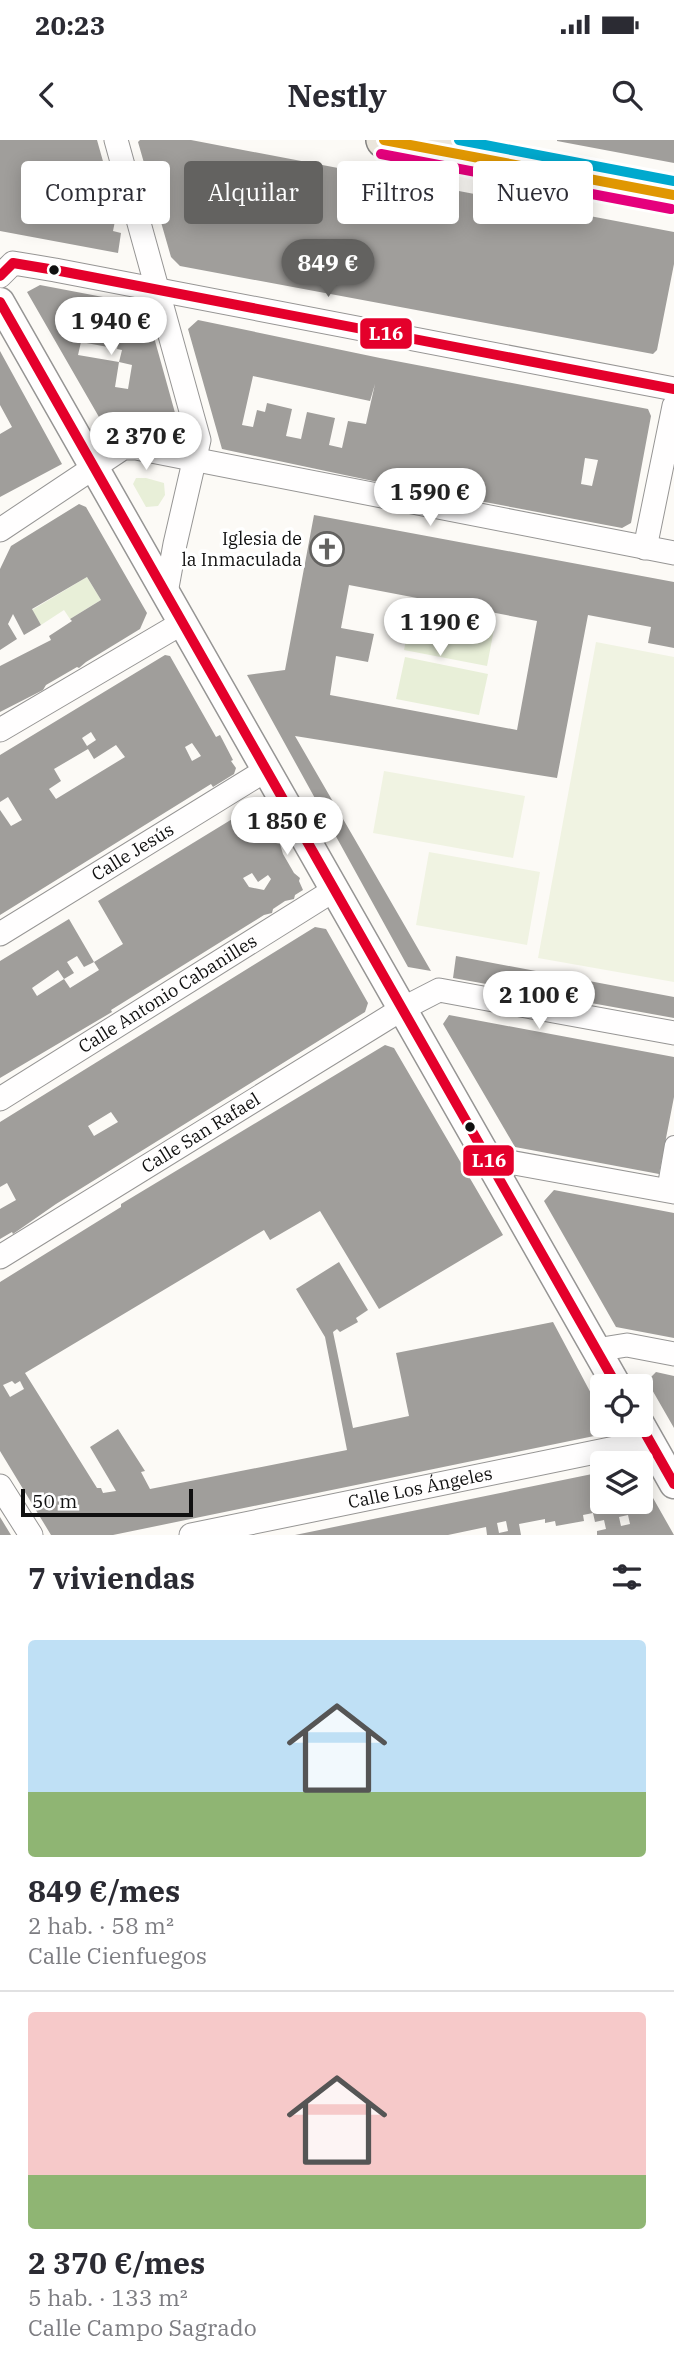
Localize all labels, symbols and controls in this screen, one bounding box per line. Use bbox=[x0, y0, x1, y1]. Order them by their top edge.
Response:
text: 20:23 bbox=[35, 8, 105, 42]
text: Nestly bbox=[287, 74, 387, 116]
icon: back bbox=[28, 76, 66, 114]
icon: search bbox=[608, 76, 646, 114]
chip: Comprar bbox=[21, 161, 170, 224]
chip: Alquilar bbox=[184, 161, 323, 224]
chip: Filtros bbox=[337, 161, 459, 224]
chip: Nuevo bbox=[473, 161, 593, 224]
pin: 849 € bbox=[279, 240, 377, 299]
text: 849 € bbox=[297, 247, 359, 277]
unlabelled marker bbox=[47, 263, 61, 277]
pin: 1 940 € bbox=[46, 298, 176, 357]
text: 1 940 € bbox=[71, 305, 151, 335]
line badge: L16 bbox=[359, 317, 413, 350]
text: L16 bbox=[369, 321, 403, 345]
pin: 2 370 € bbox=[81, 412, 211, 472]
text: 2 370 € bbox=[106, 420, 186, 450]
pin: 1 590 € bbox=[365, 468, 495, 528]
text: 1 590 € bbox=[390, 476, 470, 506]
place label: Iglesia de la Inmaculada bbox=[181, 527, 302, 571]
church icon: Iglesia de la Inmaculada bbox=[308, 530, 346, 568]
pin: 1 190 € bbox=[375, 598, 505, 658]
text: 1 190 € bbox=[400, 606, 480, 636]
pin: 1 850 € bbox=[222, 798, 352, 857]
text: 1 850 € bbox=[247, 805, 327, 835]
street label: Calle Jesús bbox=[87, 818, 178, 886]
street label: Calle Antonio Cabanilles bbox=[74, 929, 261, 1058]
pin: 2 100 € bbox=[474, 972, 604, 1031]
text: 2 100 € bbox=[499, 979, 579, 1009]
street label: Calle San Rafael bbox=[137, 1087, 264, 1178]
unlabelled marker bbox=[463, 1120, 477, 1134]
line badge: L16 bbox=[462, 1144, 515, 1177]
text: L16 bbox=[472, 1148, 506, 1172]
map controls bbox=[590, 1374, 653, 1514]
button: locate bbox=[590, 1374, 653, 1437]
button: layers bbox=[590, 1451, 653, 1514]
street label: Calle Los Ángeles bbox=[346, 1461, 494, 1513]
scale bar bbox=[21, 1486, 192, 1518]
text: 50 m bbox=[32, 1489, 77, 1513]
text: 7 viviendas bbox=[28, 1558, 195, 1597]
icon: filters bbox=[608, 1558, 646, 1596]
icon: home bbox=[274, 1685, 400, 1811]
text: 849 €/mes bbox=[28, 1871, 180, 1910]
text: 2 hab. · 58 m² bbox=[28, 1910, 174, 1940]
text: Calle Cienfuegos bbox=[28, 1940, 207, 1970]
icon: home bbox=[274, 2057, 400, 2183]
text: 2 370 €/mes bbox=[28, 2243, 205, 2282]
text: 5 hab. · 133 m² bbox=[28, 2282, 188, 2312]
text: Calle Campo Sagrado bbox=[28, 2312, 257, 2342]

